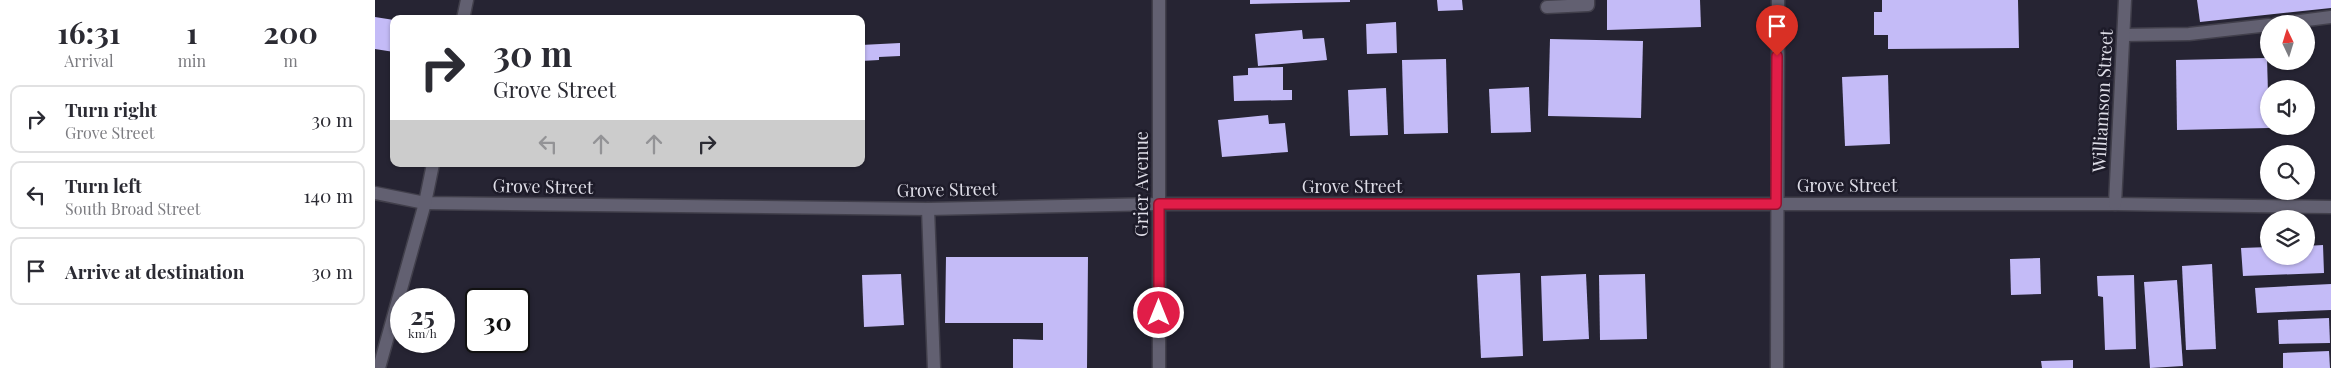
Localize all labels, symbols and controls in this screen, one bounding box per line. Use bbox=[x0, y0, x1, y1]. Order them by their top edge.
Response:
pin bbox=[1756, 5, 1798, 56]
text: 16:31 bbox=[57, 12, 120, 52]
text: 1 bbox=[186, 12, 198, 52]
text: 200 bbox=[263, 12, 318, 52]
icon: arrive bbox=[1763, 12, 1791, 40]
north arrow bbox=[2260, 15, 2315, 70]
map controls bbox=[2260, 15, 2315, 265]
street label: Williamson Street bbox=[2086, 28, 2118, 174]
text: 30 m bbox=[493, 29, 573, 76]
icon: right bbox=[410, 35, 475, 100]
text: Arrival bbox=[64, 50, 113, 71]
text: min bbox=[178, 50, 206, 71]
text: m bbox=[283, 50, 298, 71]
text: Grove Street bbox=[493, 74, 616, 104]
button: sound bbox=[2260, 80, 2315, 135]
text: Turn right bbox=[65, 96, 157, 122]
icon: right bbox=[22, 105, 50, 133]
text: 30 m bbox=[311, 106, 353, 132]
text: Grove Street bbox=[65, 122, 154, 143]
icon: left bbox=[534, 130, 562, 158]
icon: ahead bbox=[587, 130, 615, 158]
icon: ahead bbox=[640, 130, 668, 158]
icon: right bbox=[693, 130, 721, 158]
street label: Grier Avenue bbox=[1129, 131, 1153, 237]
button: search bbox=[2260, 145, 2315, 200]
text: Turn left bbox=[65, 172, 142, 198]
street label: Grove Street bbox=[493, 173, 594, 199]
street label: Grove Street bbox=[1797, 173, 1898, 197]
street label: Grove Street bbox=[1302, 174, 1403, 198]
street label: Grove Street bbox=[896, 176, 998, 202]
icon: left bbox=[22, 181, 50, 209]
text: 140 m bbox=[304, 182, 353, 208]
text: South Broad Street bbox=[65, 198, 200, 219]
button: layers bbox=[2260, 210, 2315, 265]
icon: arrive bbox=[22, 257, 50, 285]
text: Arrive at destination bbox=[65, 258, 245, 284]
text: 30 m bbox=[311, 258, 353, 284]
position arrow bbox=[1132, 286, 1184, 338]
speed limit sign: 30 bbox=[465, 288, 530, 353]
text: 25 bbox=[410, 298, 435, 331]
text: km/h bbox=[408, 325, 437, 341]

